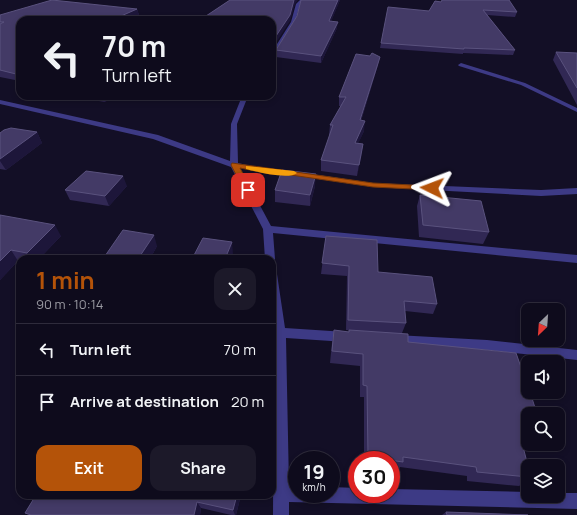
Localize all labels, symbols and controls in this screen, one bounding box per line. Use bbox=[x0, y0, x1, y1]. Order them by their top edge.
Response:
text: 70 m bbox=[102, 27, 166, 65]
icon: left bbox=[36, 32, 88, 84]
text: Turn left bbox=[102, 63, 172, 87]
position arrow bbox=[411, 167, 453, 209]
pin bbox=[231, 173, 265, 207]
icon: arrive bbox=[237, 179, 259, 201]
text: 1 min bbox=[36, 263, 95, 296]
button: close bbox=[214, 268, 256, 310]
text: 90 m · 10:14 bbox=[36, 295, 103, 313]
north arrow bbox=[521, 303, 565, 347]
map controls bbox=[521, 303, 565, 503]
icon: left bbox=[36, 339, 58, 361]
text: Turn left bbox=[70, 339, 132, 360]
text: 70 m bbox=[224, 339, 256, 360]
button: sound bbox=[521, 355, 565, 399]
icon: arrive bbox=[36, 391, 58, 413]
text: Arrive at destination bbox=[70, 391, 219, 412]
text: 20 m bbox=[231, 391, 264, 412]
button: search bbox=[521, 407, 565, 451]
button: Exit bbox=[36, 445, 142, 491]
button: Share bbox=[150, 445, 256, 491]
speed limit sign: 30 bbox=[348, 451, 400, 503]
text: 19 bbox=[303, 458, 325, 485]
button: layers bbox=[521, 459, 565, 503]
text: km/h bbox=[302, 480, 326, 494]

